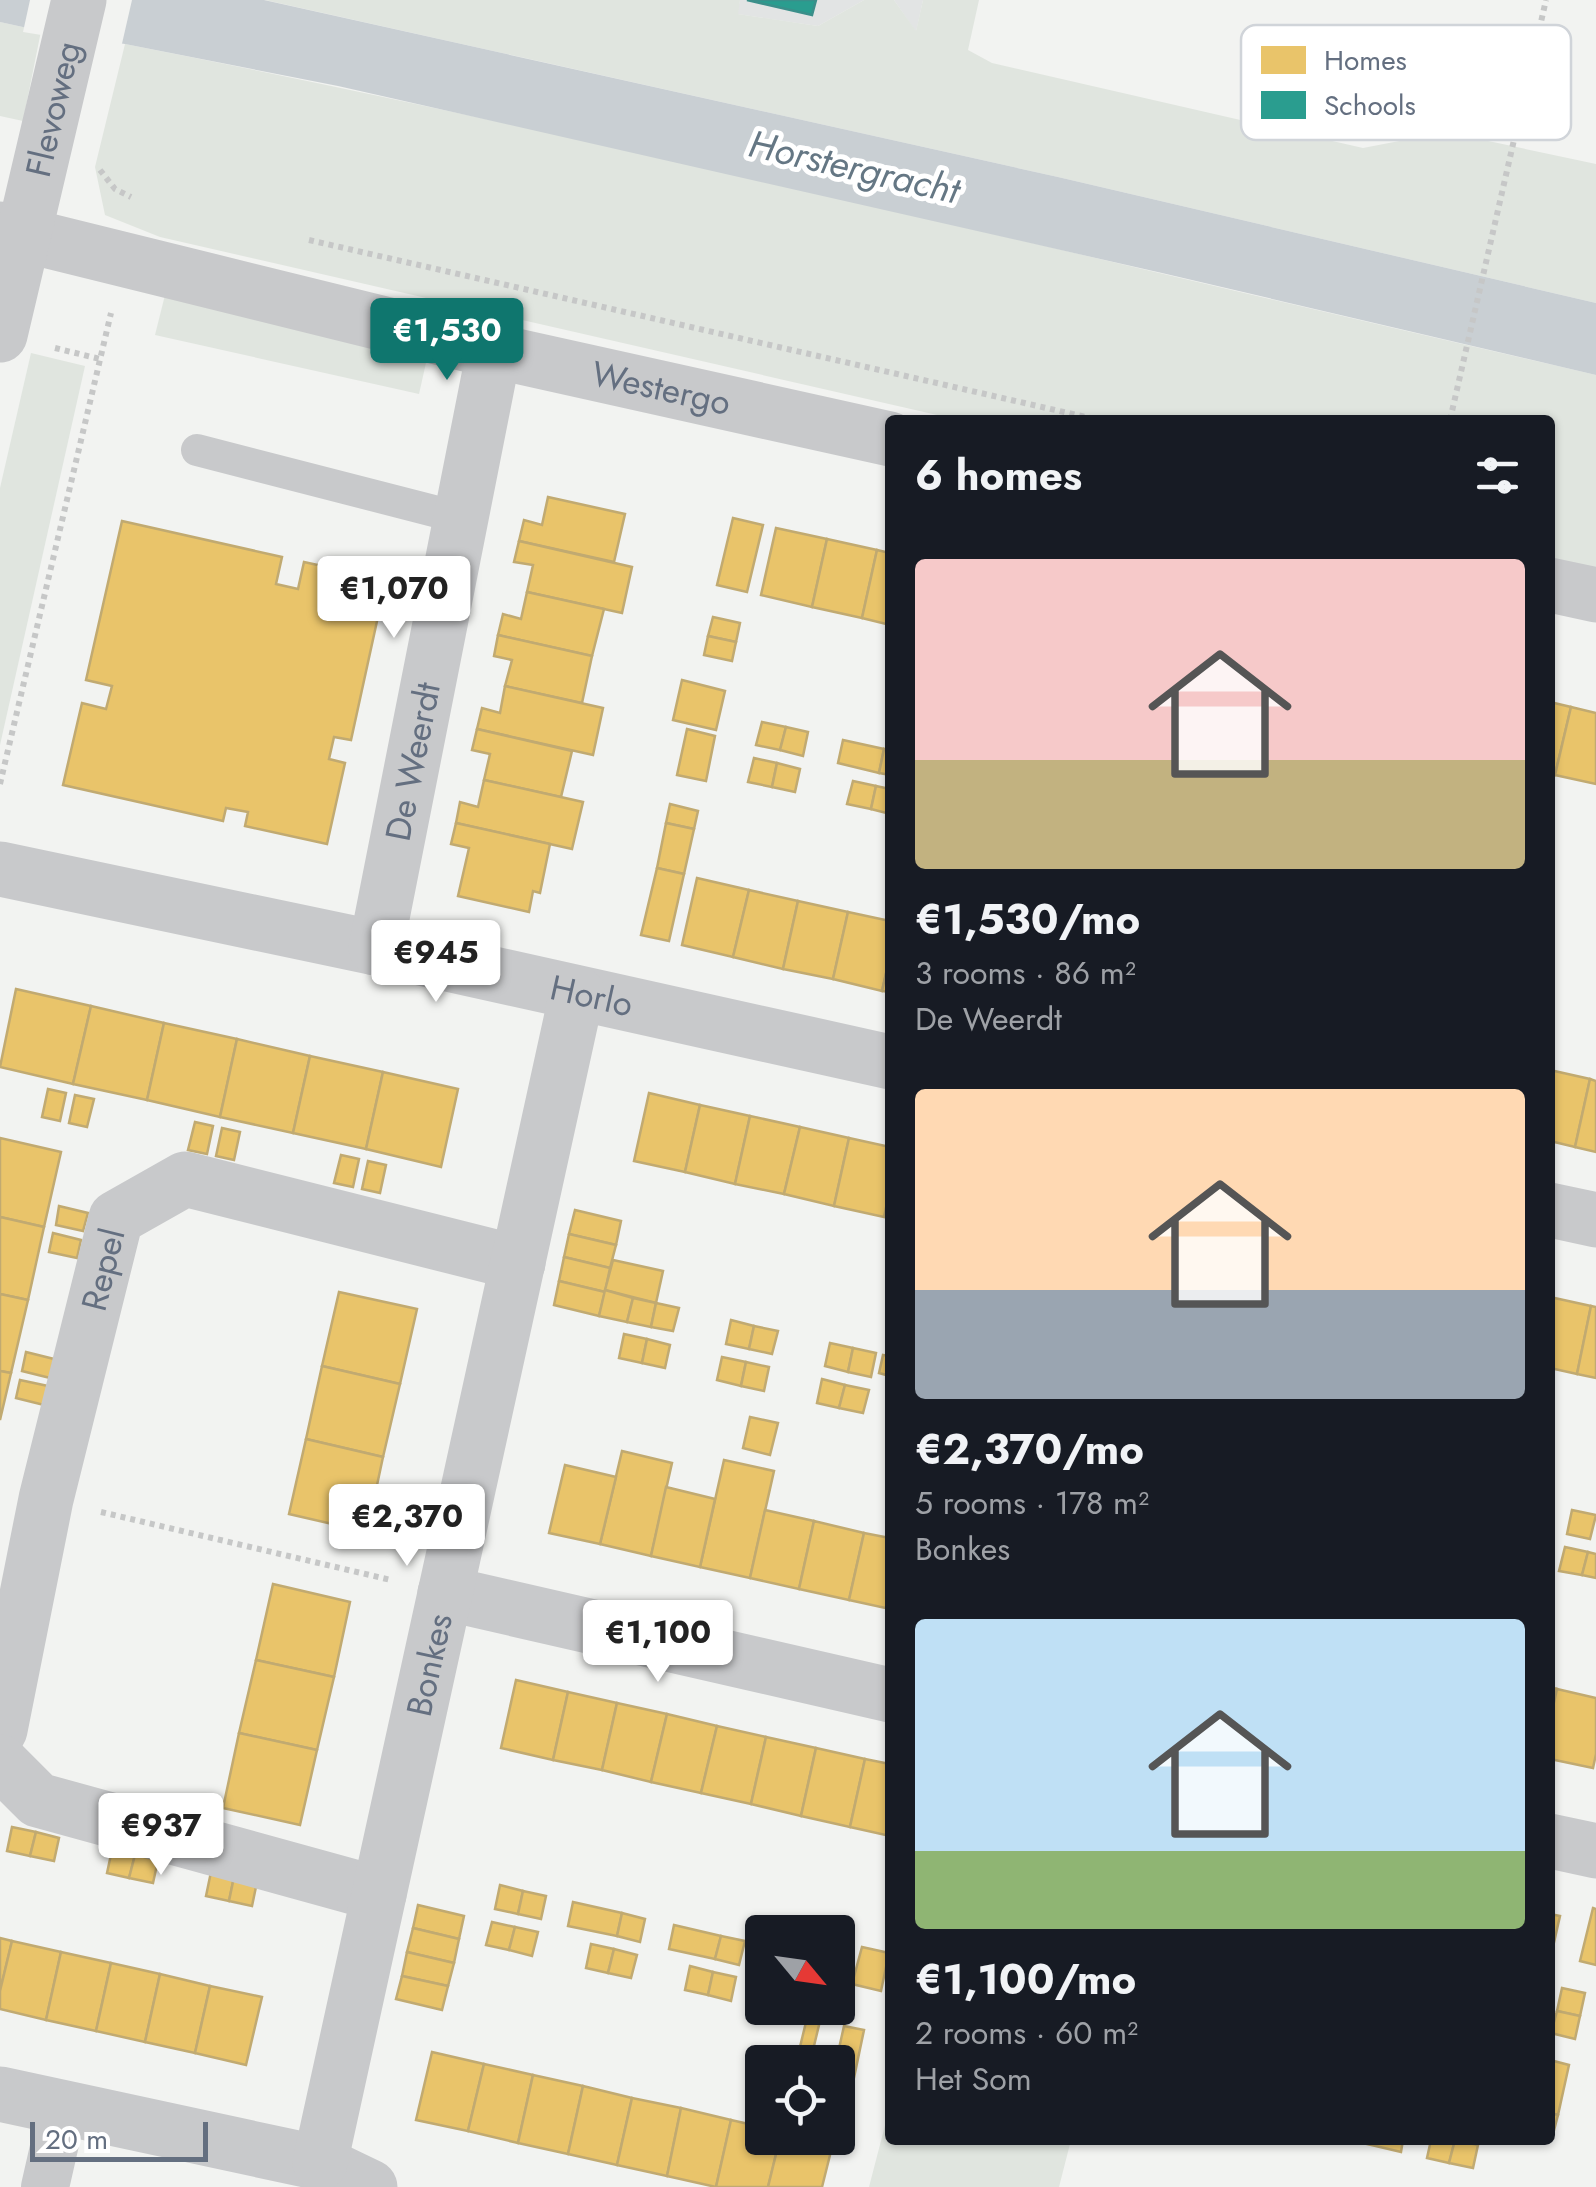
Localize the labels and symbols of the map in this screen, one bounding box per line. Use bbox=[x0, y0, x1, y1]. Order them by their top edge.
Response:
legend bbox=[1241, 25, 1571, 140]
street label: Flevoweg bbox=[13, 36, 93, 182]
text: Homes bbox=[1324, 40, 1407, 81]
text: Schools bbox=[1324, 85, 1416, 126]
water label: Horstergracht bbox=[743, 116, 967, 218]
pin: €1,530 bbox=[366, 298, 528, 383]
street label: Westergo bbox=[587, 348, 735, 428]
pin: €1,070 bbox=[313, 556, 475, 641]
street label: De Weerdt bbox=[373, 677, 453, 845]
pin: €945 bbox=[377, 920, 495, 1005]
street label: Horlo bbox=[545, 962, 638, 1029]
street label: Repel bbox=[69, 1223, 138, 1316]
pin: €2,370 bbox=[326, 1484, 488, 1569]
pin: €1,100 bbox=[577, 1600, 739, 1685]
street label: Bonkes bbox=[394, 1609, 465, 1721]
pin: €937 bbox=[102, 1793, 220, 1878]
north arrow bbox=[745, 1915, 855, 2025]
scale bar bbox=[30, 2117, 208, 2162]

